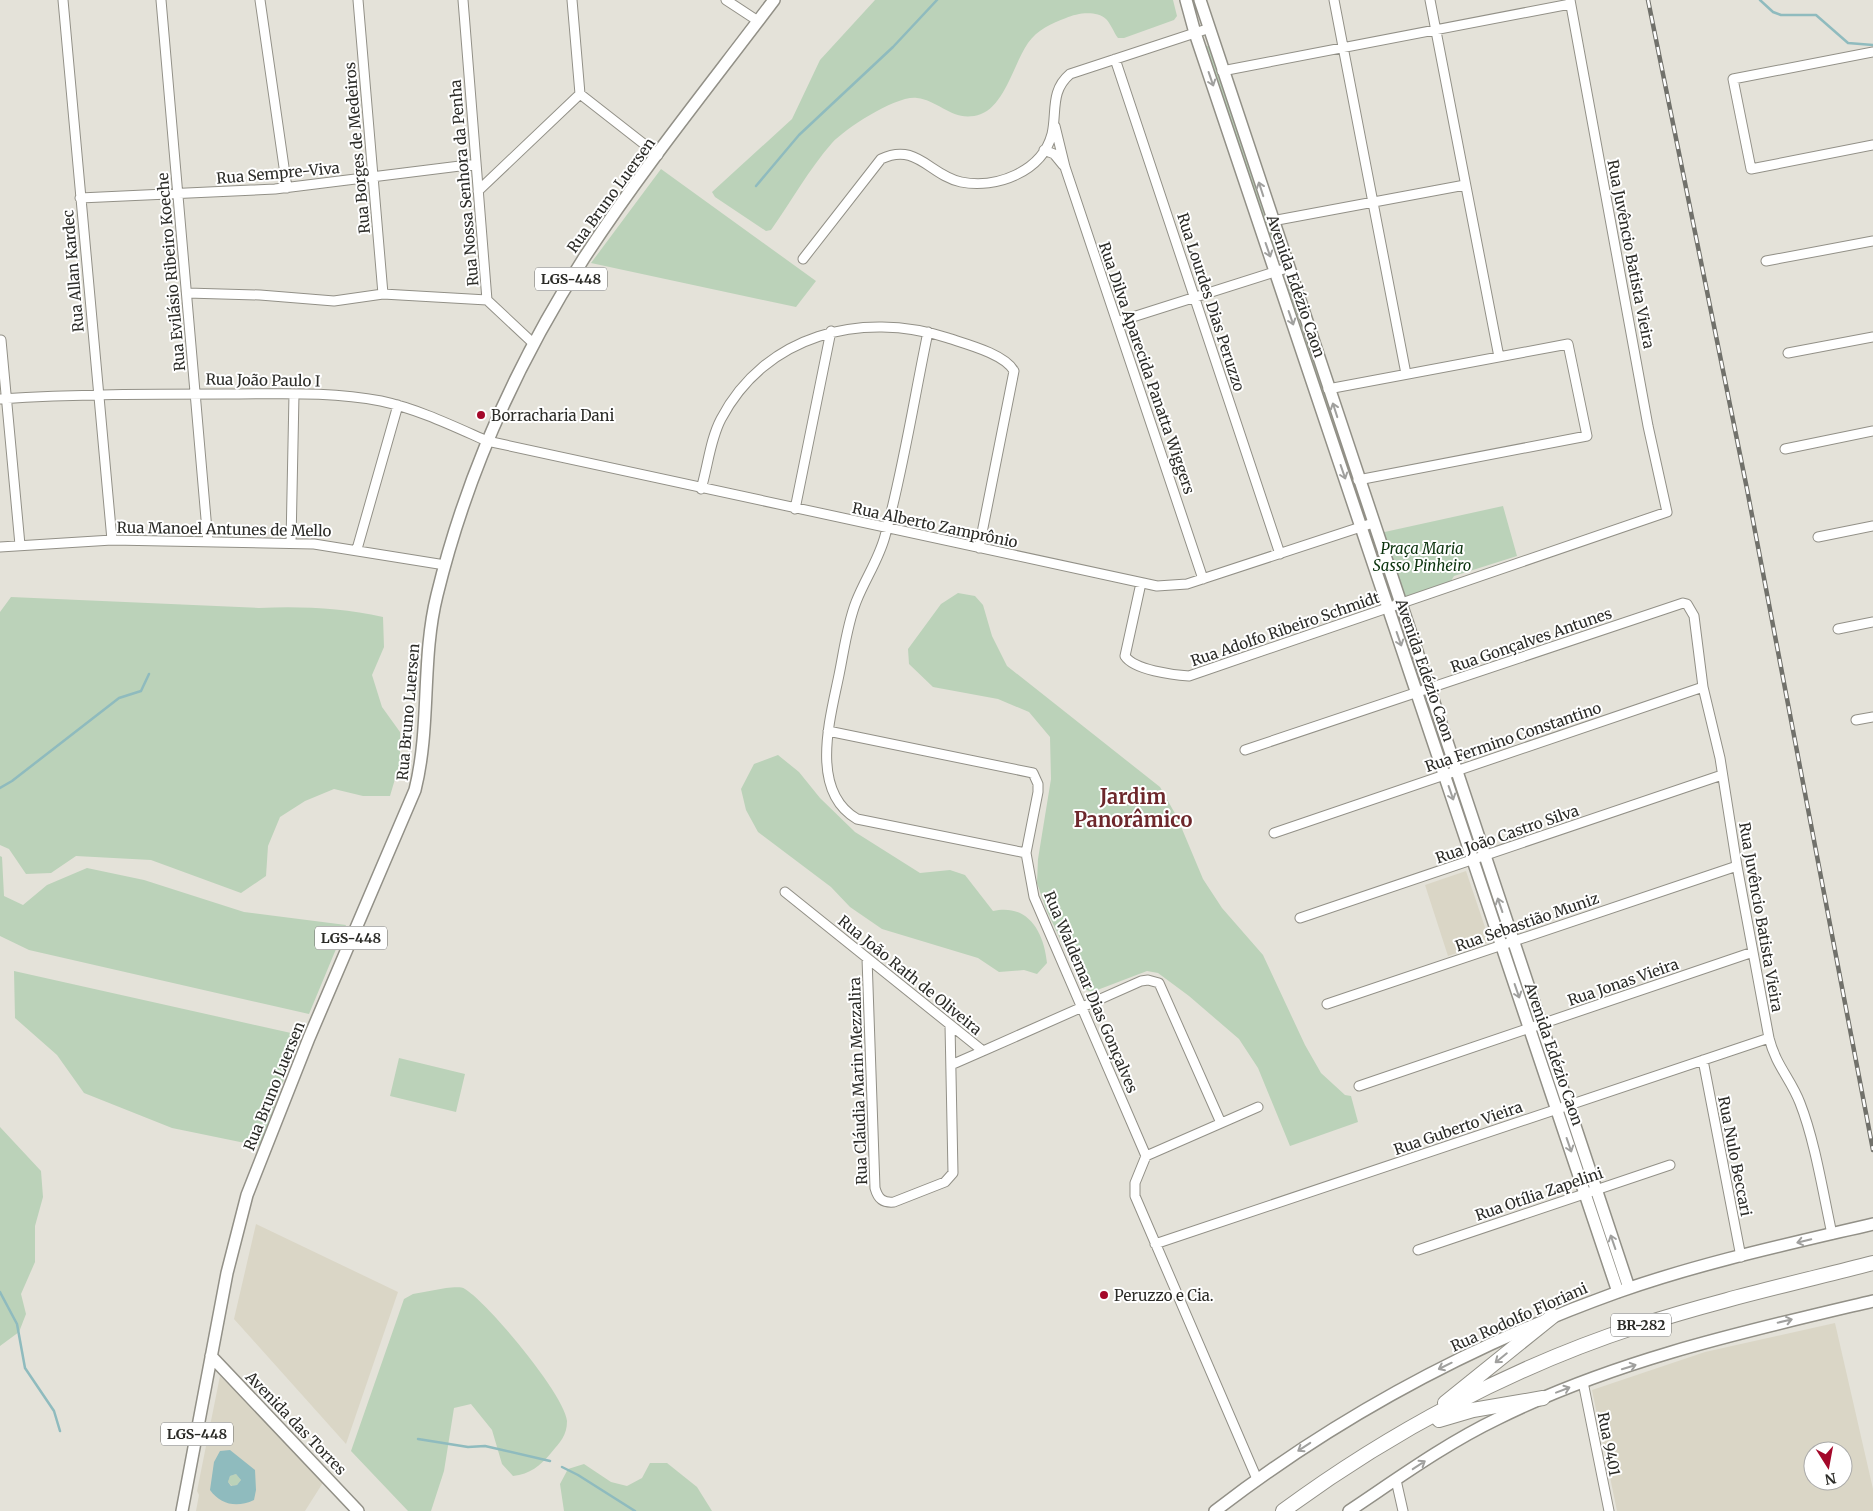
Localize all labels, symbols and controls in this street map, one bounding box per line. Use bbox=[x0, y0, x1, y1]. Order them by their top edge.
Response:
street label: Rua Borges de Medeiros bbox=[340, 61, 374, 235]
one-way arrow bbox=[1207, 71, 1216, 87]
street label: Rua Nossa Senhora da Penha bbox=[445, 79, 483, 287]
street label: Rua Bruno Luersen bbox=[563, 134, 659, 256]
street label: Rua Sempre-Viva bbox=[216, 158, 340, 188]
street label: Rua Juvêncio Batista Vieira bbox=[1603, 158, 1659, 350]
street label: Rua Evilásio Ribeiro Koeche bbox=[153, 172, 189, 372]
one-way arrow bbox=[1256, 181, 1265, 197]
street label: Rua Allan Kardec bbox=[58, 209, 88, 333]
street label: Rua Lourdes Dias Peruzzo bbox=[1173, 210, 1249, 394]
street label: Avenida Edézio Caon bbox=[1262, 211, 1329, 360]
street label: Rua Dilva Aparecida Panatta Wiggers bbox=[1095, 239, 1199, 497]
one-way arrow bbox=[1264, 242, 1273, 257]
road number: LGS-448 bbox=[535, 268, 607, 290]
one-way arrow bbox=[1287, 310, 1296, 325]
street label: Rua João Paulo I bbox=[205, 369, 321, 391]
one-way arrow bbox=[1330, 403, 1339, 418]
place label: Borracharia Dani bbox=[491, 406, 614, 425]
marker: Borracharia Dani bbox=[475, 409, 487, 421]
one-way arrow bbox=[1339, 464, 1348, 479]
street label: Rua Alberto Zamprônio bbox=[851, 498, 1020, 552]
street label: Rua Manoel Antunes de Mello bbox=[117, 518, 332, 540]
park label: Praça Maria Sasso Pinheiro bbox=[1373, 539, 1471, 575]
street label: Rua Adolfo Ribeiro Schmidt bbox=[1188, 588, 1382, 670]
street label: Avenida Edézio Caon bbox=[1391, 595, 1458, 744]
street label: Rua Gonçalves Antunes bbox=[1448, 603, 1614, 677]
one-way arrow bbox=[1395, 631, 1404, 646]
street label: Rua Bruno Luersen bbox=[393, 643, 423, 781]
street label: Rua Fermino Constantino bbox=[1422, 698, 1604, 776]
district label: Jardim Panorâmico bbox=[1074, 784, 1192, 832]
one-way arrow bbox=[1446, 785, 1456, 801]
street label: Rua João Castro Silva bbox=[1433, 801, 1581, 867]
street label: Rua Juvêncio Batista Vieira bbox=[1735, 821, 1787, 1013]
street label: Rua Waldemar Dias Gonçalves bbox=[1040, 888, 1142, 1096]
street label: Rua Sebastião Muniz bbox=[1453, 888, 1601, 956]
one-way arrow bbox=[1495, 898, 1505, 914]
street label: Rua João Rath de Oliveira bbox=[834, 911, 986, 1039]
road number: LGS-448 bbox=[315, 926, 387, 950]
street label: Rua Jonas Vieira bbox=[1565, 954, 1681, 1010]
street label: Rua Cláudia Marin Mezzalira bbox=[845, 977, 871, 1185]
street label: Avenida Edézio Caon bbox=[1520, 979, 1587, 1128]
one-way arrow bbox=[1513, 983, 1522, 999]
street label: Rua Bruno Luersen bbox=[239, 1019, 309, 1153]
street label: Rua Nulo Beccari bbox=[1714, 1094, 1756, 1218]
street label: Rua Guberto Vieira bbox=[1391, 1097, 1525, 1159]
one-way arrow bbox=[1565, 1137, 1574, 1153]
street label: Rua Otília Zapelini bbox=[1473, 1163, 1605, 1225]
one-way arrow bbox=[1608, 1235, 1617, 1250]
one-way arrow bbox=[1797, 1237, 1813, 1246]
street label: Rua Rodolfo Floriani bbox=[1448, 1278, 1590, 1356]
place label: Peruzzo e Cia. bbox=[1114, 1286, 1214, 1305]
marker: Peruzzo e Cia. bbox=[1098, 1289, 1110, 1301]
road number: BR-282 bbox=[1611, 1314, 1671, 1336]
one-way arrow bbox=[1776, 1316, 1792, 1326]
one-way arrow bbox=[1495, 1352, 1508, 1363]
one-way arrow bbox=[1438, 1361, 1453, 1371]
one-way arrow bbox=[1620, 1361, 1636, 1371]
street label: Avenida das Torres bbox=[241, 1367, 350, 1479]
one-way arrow bbox=[1555, 1385, 1570, 1394]
street label: Rua 9401 bbox=[1593, 1410, 1625, 1478]
road number: LGS-448 bbox=[161, 1422, 233, 1446]
north arrow bbox=[1803, 1441, 1853, 1491]
one-way arrow bbox=[1298, 1442, 1312, 1452]
one-way arrow bbox=[1412, 1460, 1426, 1470]
text: N bbox=[1823, 1469, 1838, 1489]

